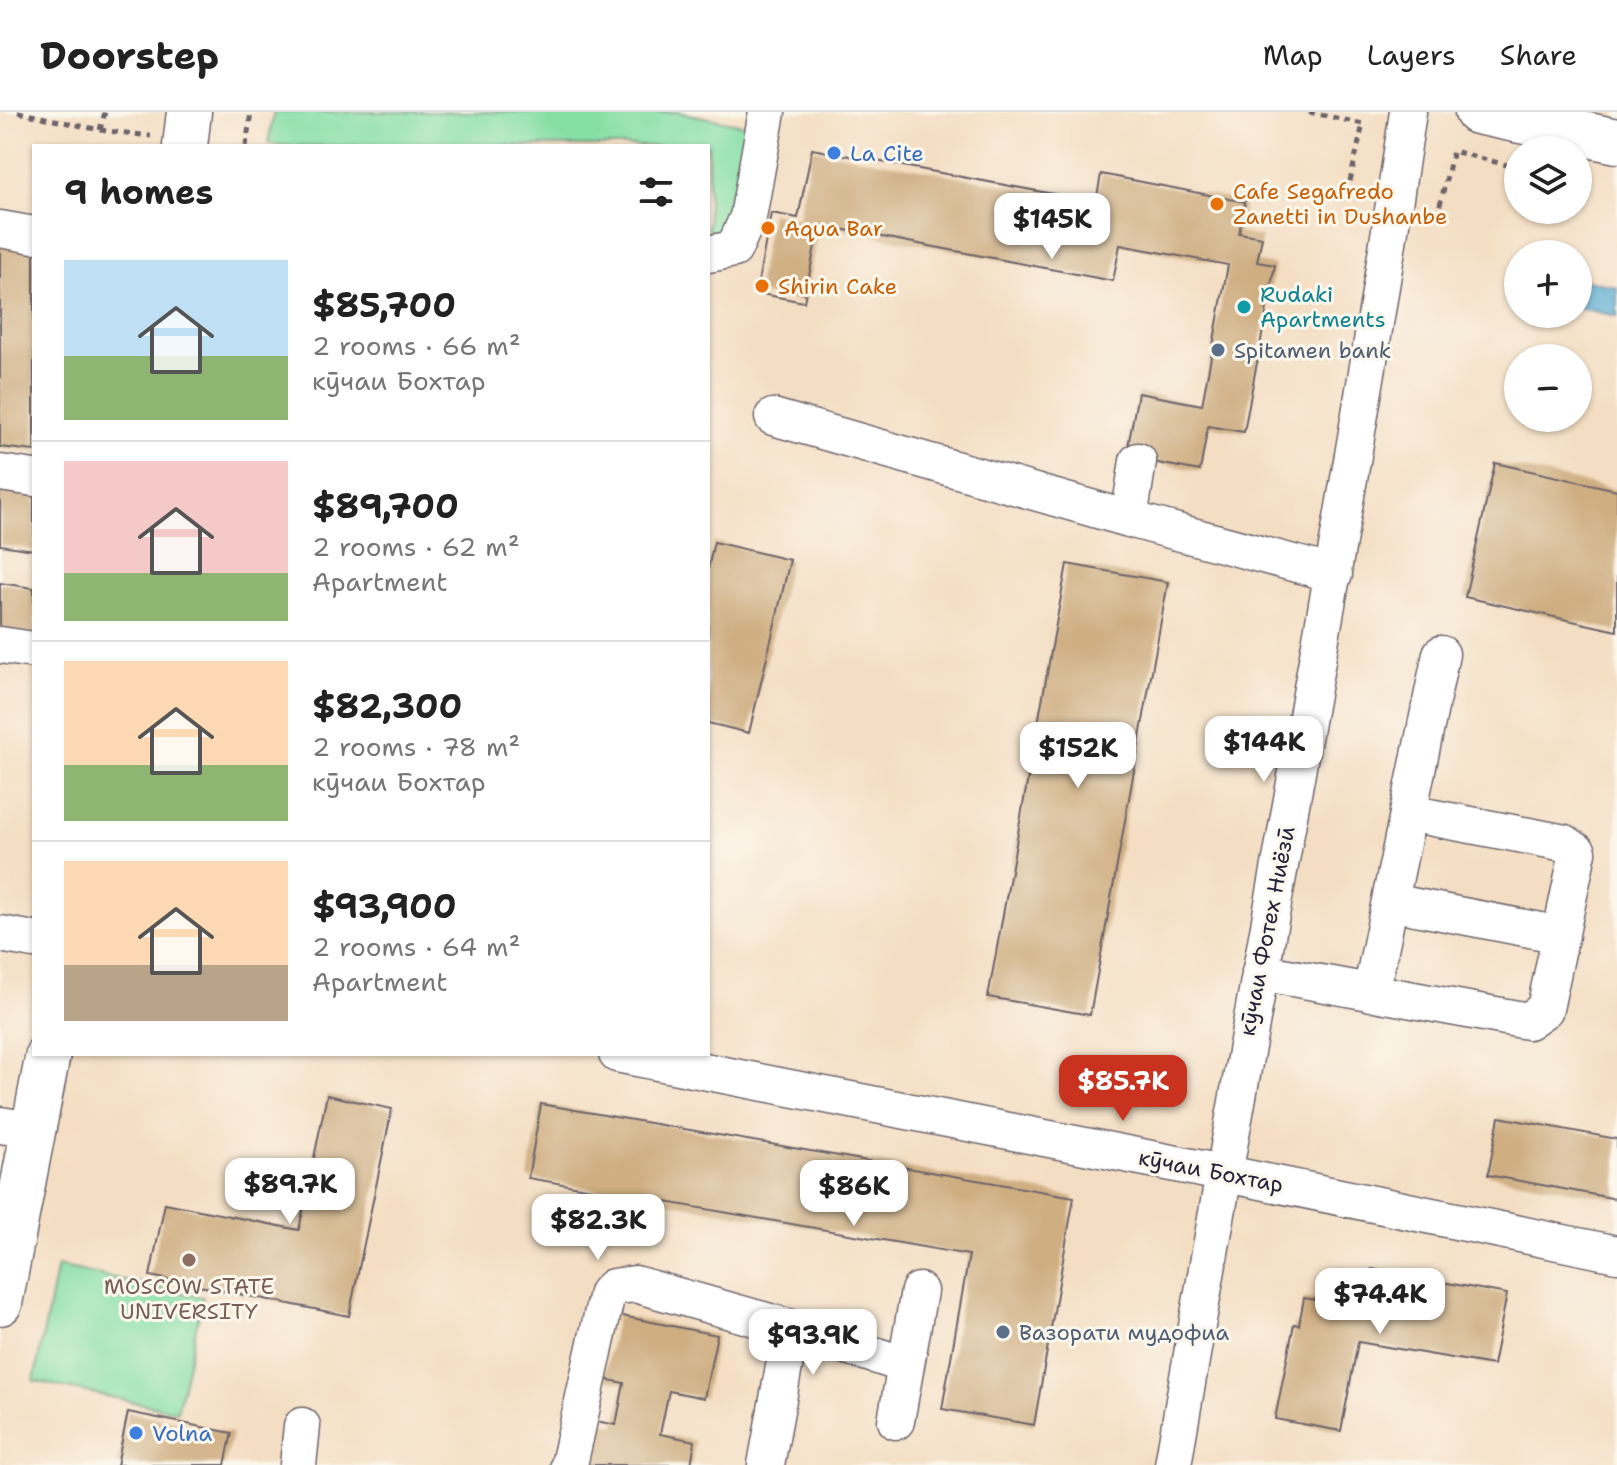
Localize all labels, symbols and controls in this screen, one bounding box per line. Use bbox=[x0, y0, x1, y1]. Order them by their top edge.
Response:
text: Doorstep bbox=[40, 30, 219, 81]
text: Map bbox=[1263, 36, 1323, 74]
text: Layers bbox=[1367, 36, 1456, 74]
text: Share bbox=[1500, 36, 1577, 74]
map controls bbox=[1504, 136, 1592, 432]
button: layers bbox=[1504, 136, 1592, 224]
place label: La Cite bbox=[850, 139, 924, 168]
marker: La Cite bbox=[825, 144, 843, 162]
text: 9 homes bbox=[64, 169, 213, 215]
icon: filters bbox=[634, 170, 678, 214]
place label: Cafe Segafredo Zanetti in Dushanbe bbox=[1233, 177, 1448, 231]
pin: $145K bbox=[996, 193, 1108, 261]
marker: Cafe Segafredo Zanetti in Dushanbe bbox=[1208, 195, 1226, 213]
text: $145K bbox=[1012, 201, 1092, 236]
place label: Aqua Bar bbox=[784, 214, 883, 243]
marker: Aqua Bar bbox=[759, 219, 777, 237]
button: + bbox=[1504, 240, 1592, 328]
place label: Shirin Cake bbox=[778, 272, 897, 301]
marker: Shirin Cake bbox=[753, 277, 771, 295]
place label: Rudaki Apartments bbox=[1260, 280, 1386, 334]
text: $85,700 bbox=[312, 282, 456, 328]
icon: home bbox=[128, 292, 224, 388]
marker: Rudaki Apartments bbox=[1235, 298, 1253, 316]
text: 2 rooms · 66 m² bbox=[312, 328, 521, 363]
place label: Spitamen bank bbox=[1234, 336, 1391, 365]
marker: Spitamen bank bbox=[1209, 341, 1227, 359]
button: − bbox=[1504, 344, 1592, 432]
text: кӯчаи Бохтар bbox=[312, 363, 486, 398]
text: $89,700 bbox=[312, 483, 459, 529]
icon: home bbox=[128, 493, 224, 589]
text: 2 rooms · 62 m² bbox=[312, 529, 520, 564]
text: Apartment bbox=[312, 564, 448, 599]
text: $82,300 bbox=[312, 683, 462, 729]
icon: home bbox=[128, 693, 224, 789]
pin: $144K bbox=[1208, 716, 1320, 784]
pin: $152K bbox=[1022, 722, 1134, 790]
text: $144K bbox=[1223, 724, 1305, 759]
text: 2 rooms · 78 m² bbox=[312, 729, 520, 764]
text: $152K bbox=[1038, 730, 1118, 765]
text: кӯчаи Бохтар bbox=[312, 764, 486, 799]
street label: кӯчаи Фотех Ниёзӣ bbox=[1232, 824, 1302, 1038]
text: $93,900 bbox=[312, 883, 457, 929]
icon: home bbox=[128, 893, 224, 989]
text: 2 rooms · 64 m² bbox=[312, 929, 520, 964]
text: Apartment bbox=[312, 964, 448, 999]
pin: $85.7K bbox=[1058, 1055, 1188, 1123]
text: $85.7K bbox=[1077, 1063, 1169, 1098]
street label: кӯчаи Бохтар bbox=[1136, 1143, 1286, 1199]
pin: $89.7K bbox=[225, 1158, 355, 1226]
pin: $86K bbox=[807, 1160, 901, 1228]
text: $89.7K bbox=[243, 1166, 337, 1201]
text: $86K bbox=[818, 1168, 890, 1203]
pin: $82.3K bbox=[533, 1194, 663, 1262]
text: $82.3K bbox=[550, 1202, 646, 1237]
marker: MOSCOW STATE UNIVERSITY bbox=[180, 1251, 198, 1269]
pin: $74.4K bbox=[1315, 1268, 1445, 1336]
place label: MOSCOW STATE UNIVERSITY bbox=[104, 1272, 274, 1326]
text: $74.4K bbox=[1333, 1276, 1427, 1311]
pin: $93.9K bbox=[748, 1309, 878, 1377]
text: $93.9K bbox=[767, 1317, 859, 1352]
place label: Вазорати мудофиа bbox=[1019, 1318, 1229, 1347]
marker: Вазорати мудофиа bbox=[994, 1323, 1012, 1341]
place label: Volna bbox=[152, 1419, 212, 1448]
marker: Volna bbox=[127, 1424, 145, 1442]

